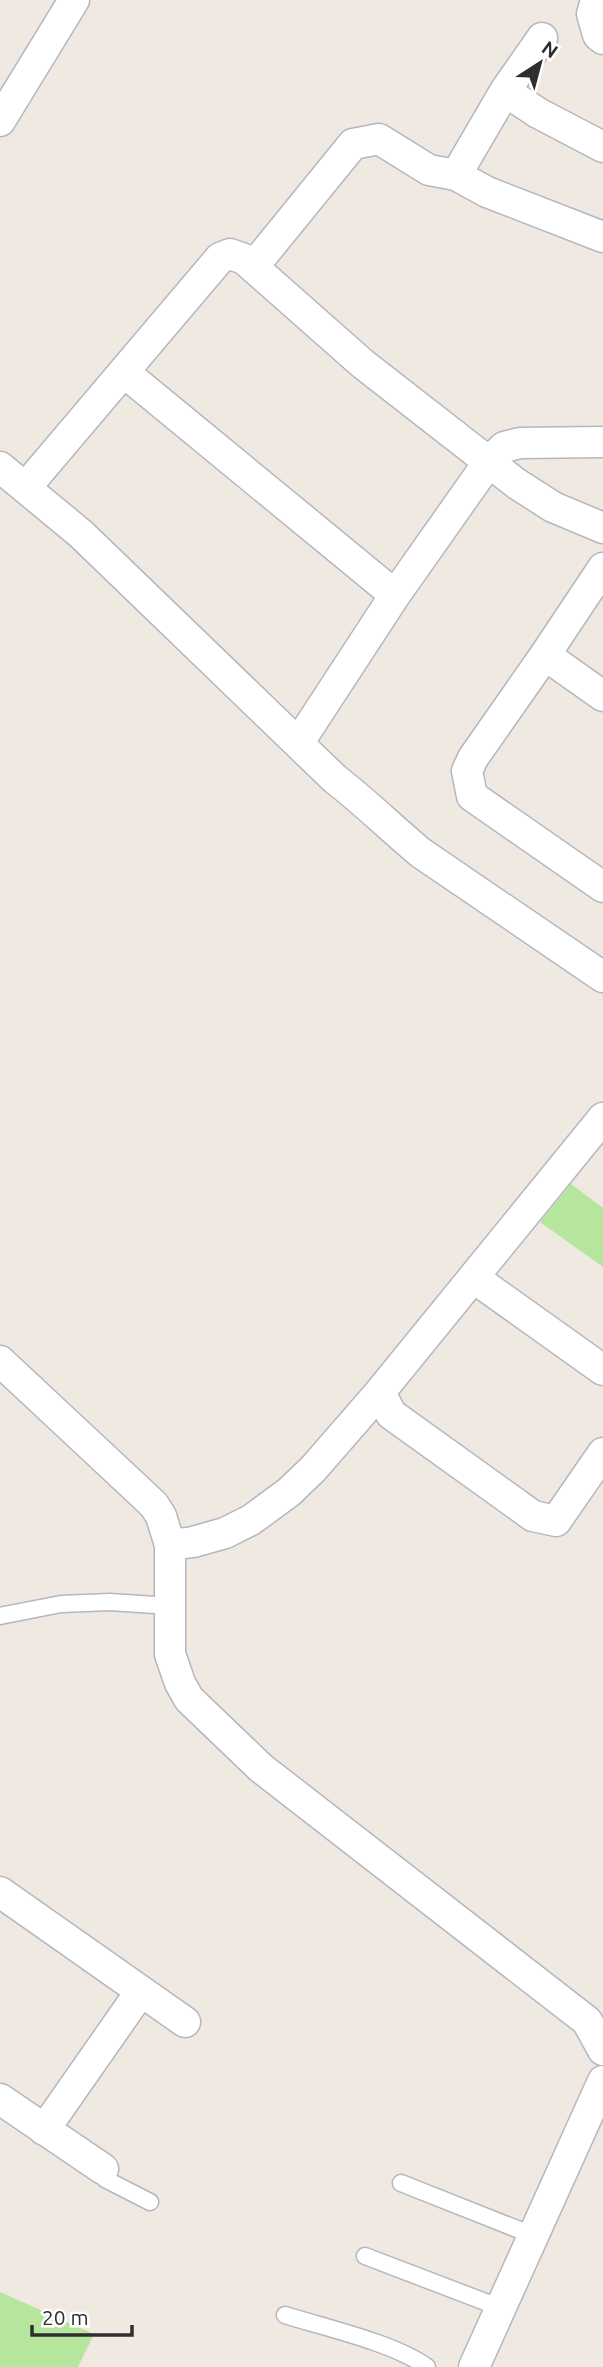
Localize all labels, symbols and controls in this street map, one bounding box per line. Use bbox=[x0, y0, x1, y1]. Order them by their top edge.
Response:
north arrow bbox=[505, 28, 575, 98]
text: N bbox=[538, 36, 562, 62]
scale bar bbox=[32, 2294, 131, 2338]
text: 20 m bbox=[42, 2305, 89, 2329]

